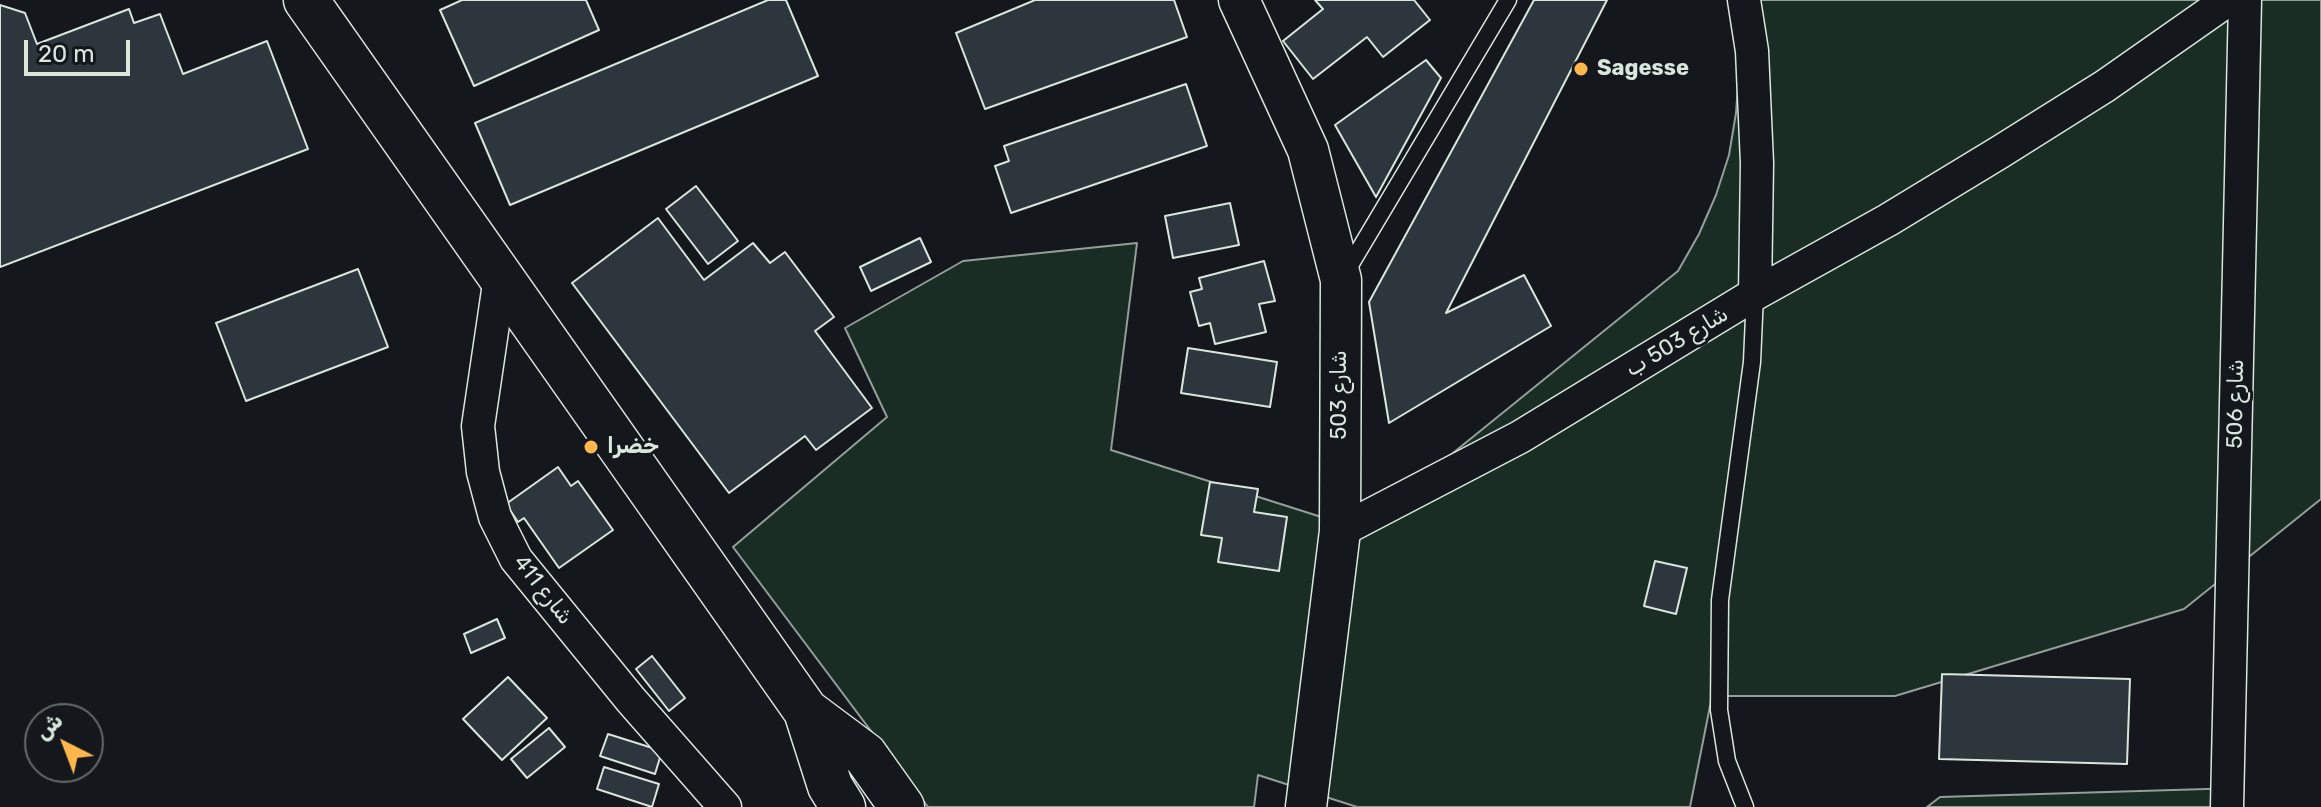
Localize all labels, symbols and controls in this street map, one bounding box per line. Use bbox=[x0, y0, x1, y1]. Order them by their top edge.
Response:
scale bar bbox=[28, 24, 134, 74]
text: 20 m bbox=[38, 40, 95, 68]
place label: Sagesse bbox=[1597, 56, 1689, 82]
marker: Sagesse bbox=[1572, 60, 1590, 78]
street label: شارع 503 ب bbox=[1621, 301, 1733, 383]
street label: شارع 503 bbox=[1327, 350, 1353, 440]
street label: شارع 506 bbox=[2222, 359, 2250, 449]
place label: خضرا bbox=[607, 434, 659, 460]
marker: خضرا bbox=[582, 438, 600, 456]
street label: شارع 411 bbox=[508, 550, 578, 630]
north arrow bbox=[24, 703, 104, 783]
text: ش bbox=[30, 707, 68, 746]

